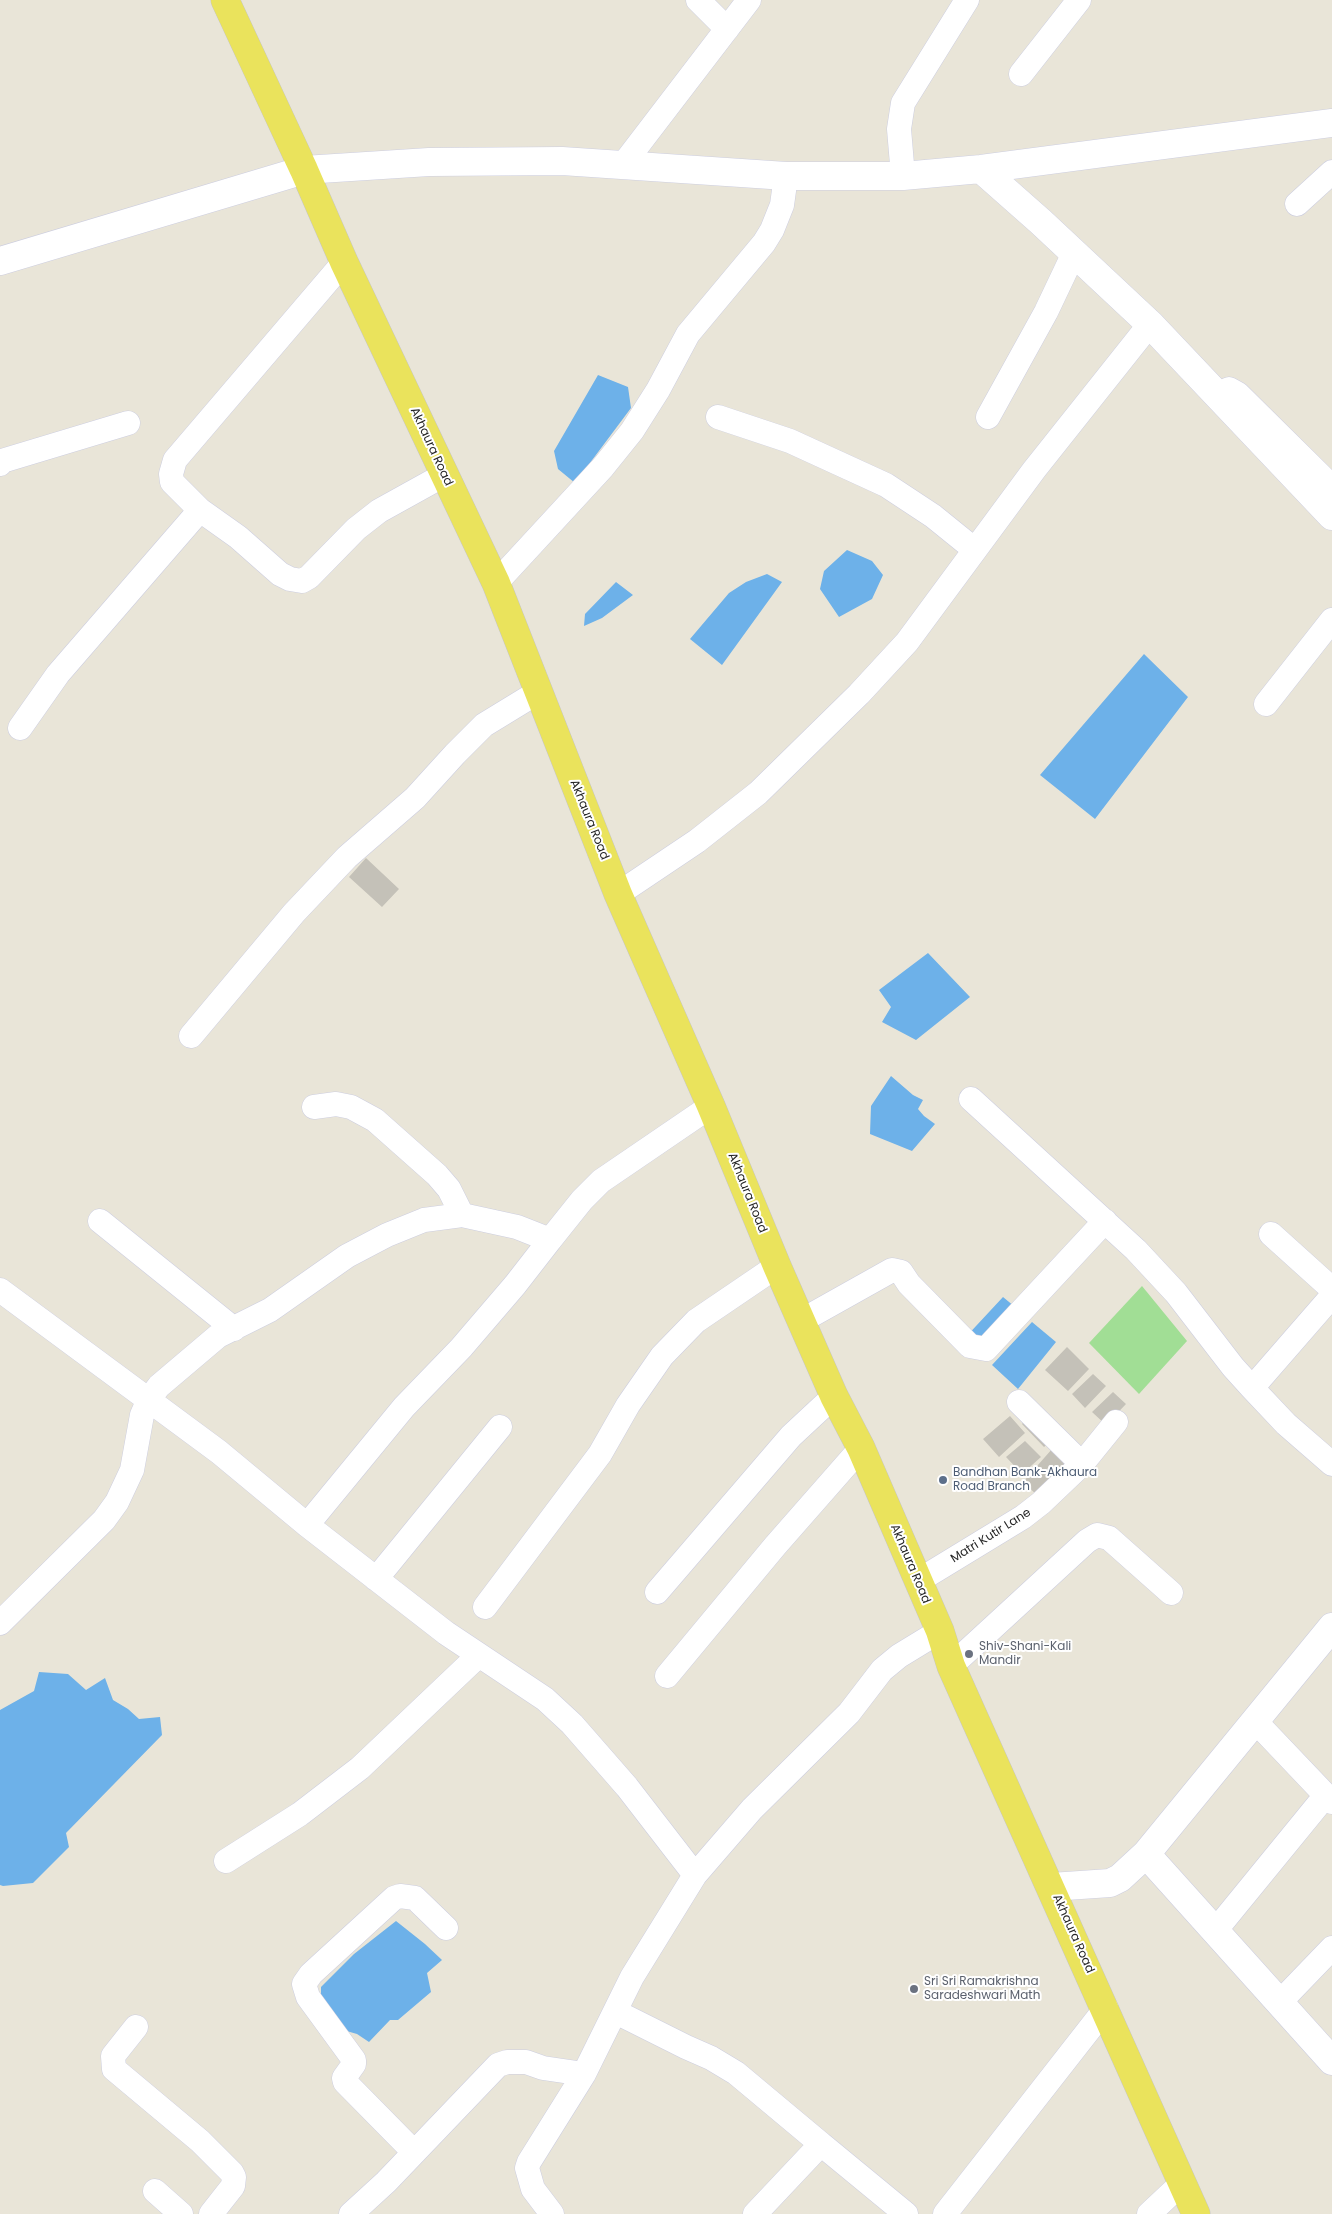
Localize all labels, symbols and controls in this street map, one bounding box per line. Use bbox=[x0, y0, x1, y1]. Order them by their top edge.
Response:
street label: Akhaura Road bbox=[407, 406, 455, 488]
street label: Akhaura Road bbox=[566, 778, 612, 862]
street label: Akhaura Road bbox=[724, 1151, 770, 1235]
place label: Bandhan Bank-Akhaura Road Branch bbox=[953, 1466, 1097, 1494]
marker: Bandhan Bank-Akhaura Road Branch bbox=[937, 1474, 949, 1486]
street label: Matri Kutir Lane bbox=[948, 1506, 1034, 1566]
street label: Akhaura Road bbox=[887, 1522, 933, 1606]
place label: Shiv-Shani-Kali Mandir bbox=[979, 1640, 1071, 1668]
marker: Shiv-Shani-Kali Mandir bbox=[963, 1648, 975, 1660]
street label: Akhaura Road bbox=[1049, 1892, 1097, 1976]
place label: Sri Sri Ramakrishna Saradeshwari Math bbox=[924, 1975, 1040, 2003]
marker: Sri Sri Ramakrishna Saradeshwari Math bbox=[908, 1983, 920, 1995]

